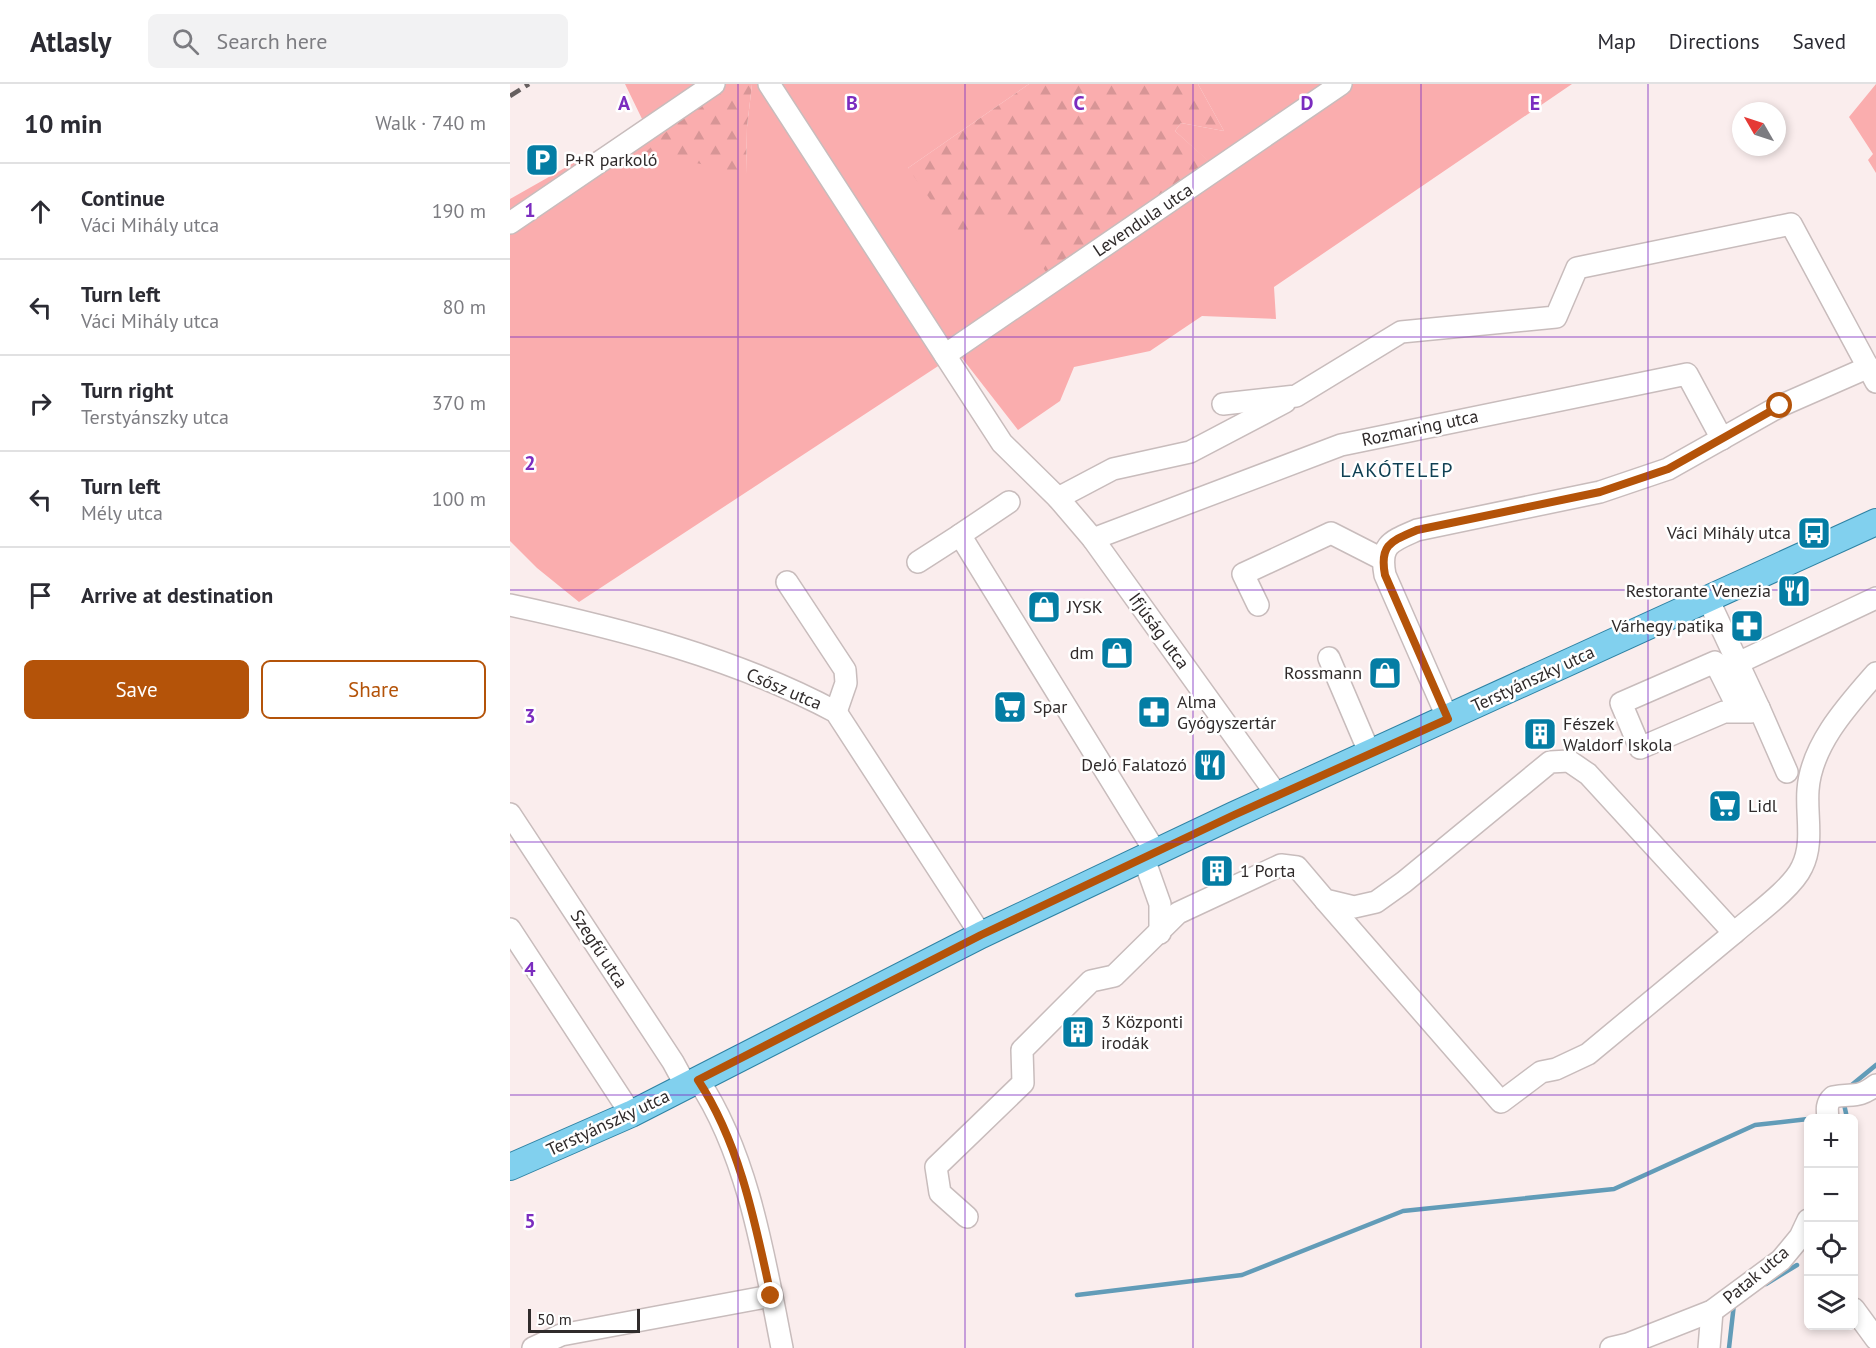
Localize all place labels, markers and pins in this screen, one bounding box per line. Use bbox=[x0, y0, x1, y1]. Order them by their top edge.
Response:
parking icon: P+R parkoló bbox=[524, 142, 560, 178]
place label: P+R parkoló bbox=[565, 148, 657, 171]
bus stop icon: Váci Mihály utca bbox=[1796, 515, 1832, 551]
place label: Váci Mihály utca bbox=[1666, 521, 1791, 544]
restaurant icon: Restorante Venezia bbox=[1776, 573, 1812, 609]
place label: Restorante Venezia bbox=[1626, 579, 1771, 602]
shop icon: JYSK bbox=[1026, 589, 1062, 625]
place label: JYSK bbox=[1066, 595, 1103, 618]
pharmacy icon: Várhegy patika bbox=[1729, 608, 1765, 644]
place label: Várhegy patika bbox=[1610, 614, 1724, 637]
shop icon: dm bbox=[1099, 635, 1135, 671]
place label: dm bbox=[1070, 641, 1094, 664]
shop icon: Rossmann bbox=[1367, 655, 1403, 691]
place label: Rossmann bbox=[1284, 661, 1362, 684]
supermarket icon: Spar bbox=[992, 689, 1028, 725]
place label: Alma Gyógyszertár bbox=[1177, 690, 1276, 734]
pharmacy icon: Alma Gyógyszertár bbox=[1136, 694, 1172, 730]
place label: Spar bbox=[1033, 695, 1067, 718]
place label: Fészek Waldorf Iskola bbox=[1563, 712, 1672, 756]
building icon: Fészek Waldorf Iskola bbox=[1522, 716, 1558, 752]
restaurant icon: DeJó Falatozó bbox=[1192, 747, 1228, 783]
place label: DeJó Falatozó bbox=[1081, 753, 1187, 776]
supermarket icon: Lidl bbox=[1707, 788, 1743, 824]
place label: Lidl bbox=[1748, 794, 1778, 817]
building icon: 1 Porta bbox=[1199, 853, 1235, 889]
place label: 1 Porta bbox=[1240, 859, 1295, 882]
place label: 3 Központi irodák bbox=[1101, 1010, 1183, 1054]
building icon: 3 Központi irodák bbox=[1060, 1014, 1096, 1050]

